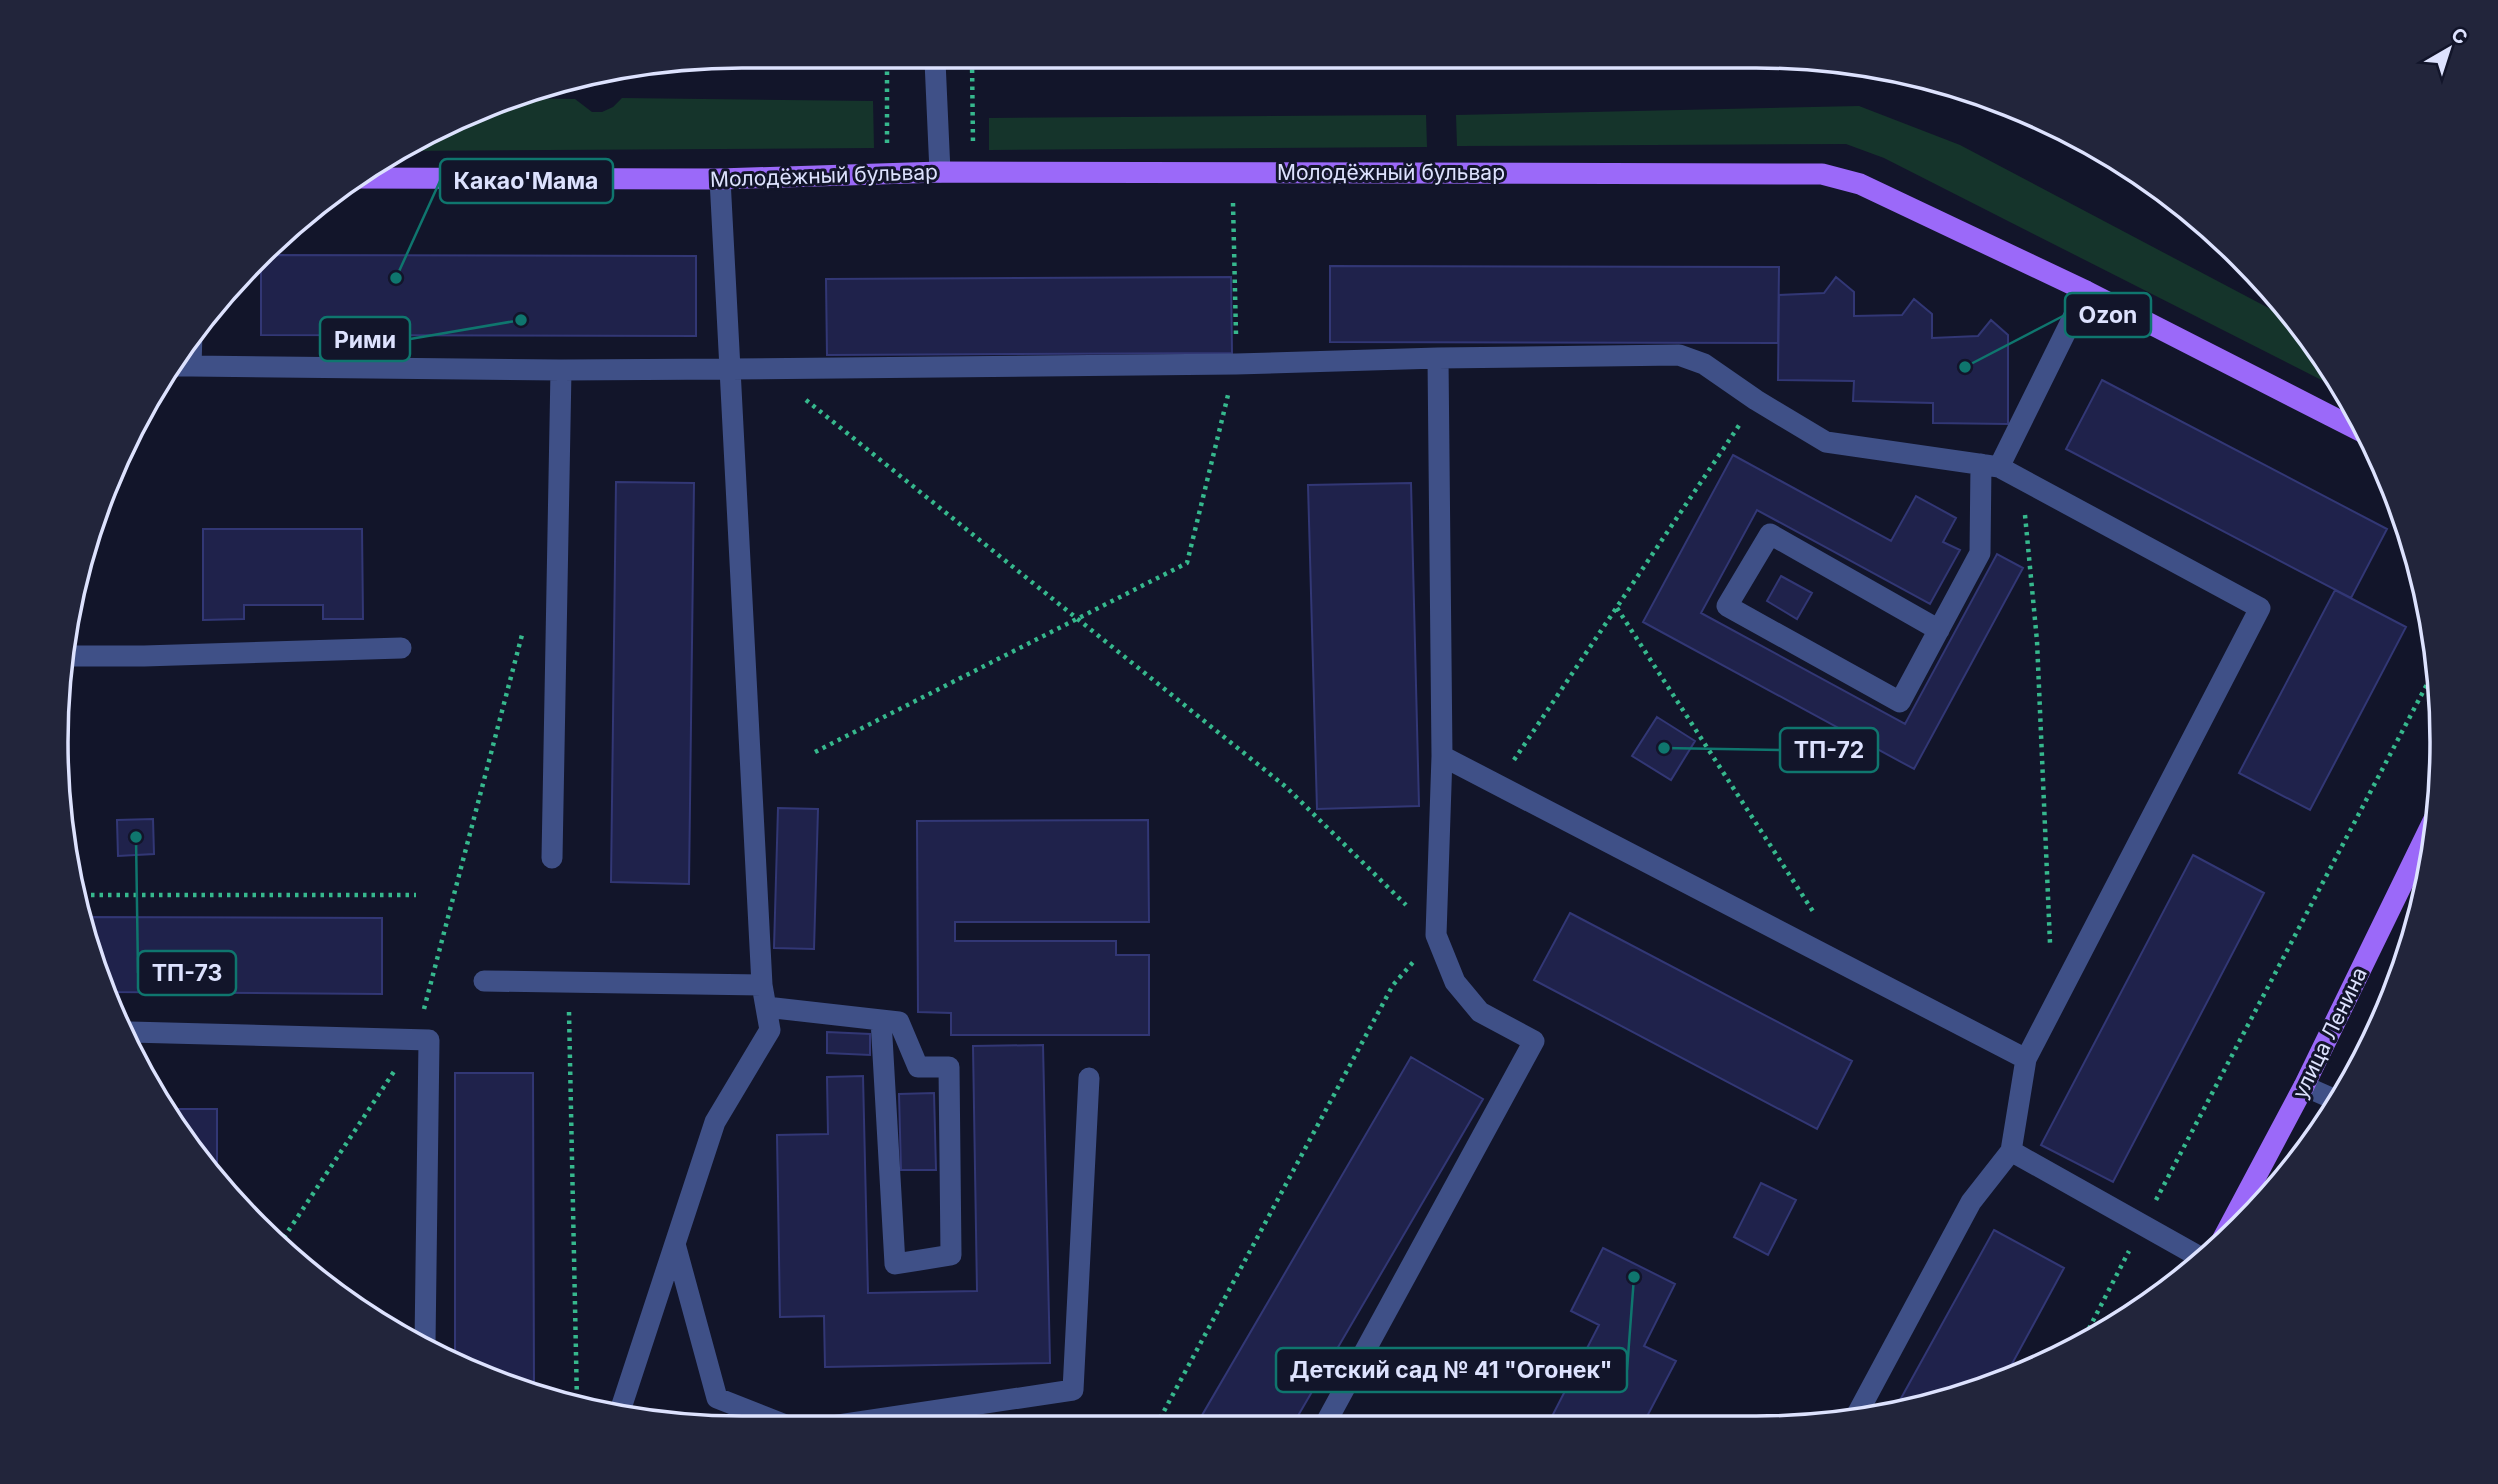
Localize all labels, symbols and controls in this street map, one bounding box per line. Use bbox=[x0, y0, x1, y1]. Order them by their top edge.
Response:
north arrow bbox=[2414, 14, 2484, 84]
text: С bbox=[2447, 23, 2472, 50]
callout: Какао'Мама bbox=[440, 159, 613, 203]
street label: Молодёжный бульвар bbox=[710, 159, 938, 192]
street label: Молодёжный бульвар bbox=[1277, 160, 1505, 185]
text: Какао'Мама bbox=[454, 167, 598, 195]
callout: Ozon bbox=[2065, 293, 2151, 337]
text: Ozon bbox=[2079, 301, 2137, 329]
callout: Рими bbox=[320, 317, 410, 361]
text: Рими bbox=[334, 326, 396, 354]
callout: ТП-72 bbox=[1780, 728, 1878, 772]
text: ТП-72 bbox=[1794, 736, 1864, 764]
callout: ТП-73 bbox=[138, 951, 236, 995]
text: ТП-73 bbox=[152, 959, 222, 987]
street label: улица Ленина bbox=[2287, 963, 2372, 1102]
callout: Детский сад № 41 "Огонек" bbox=[1276, 1348, 1627, 1392]
text: Детский сад № 41 "Огонек" bbox=[1289, 1356, 1613, 1384]

